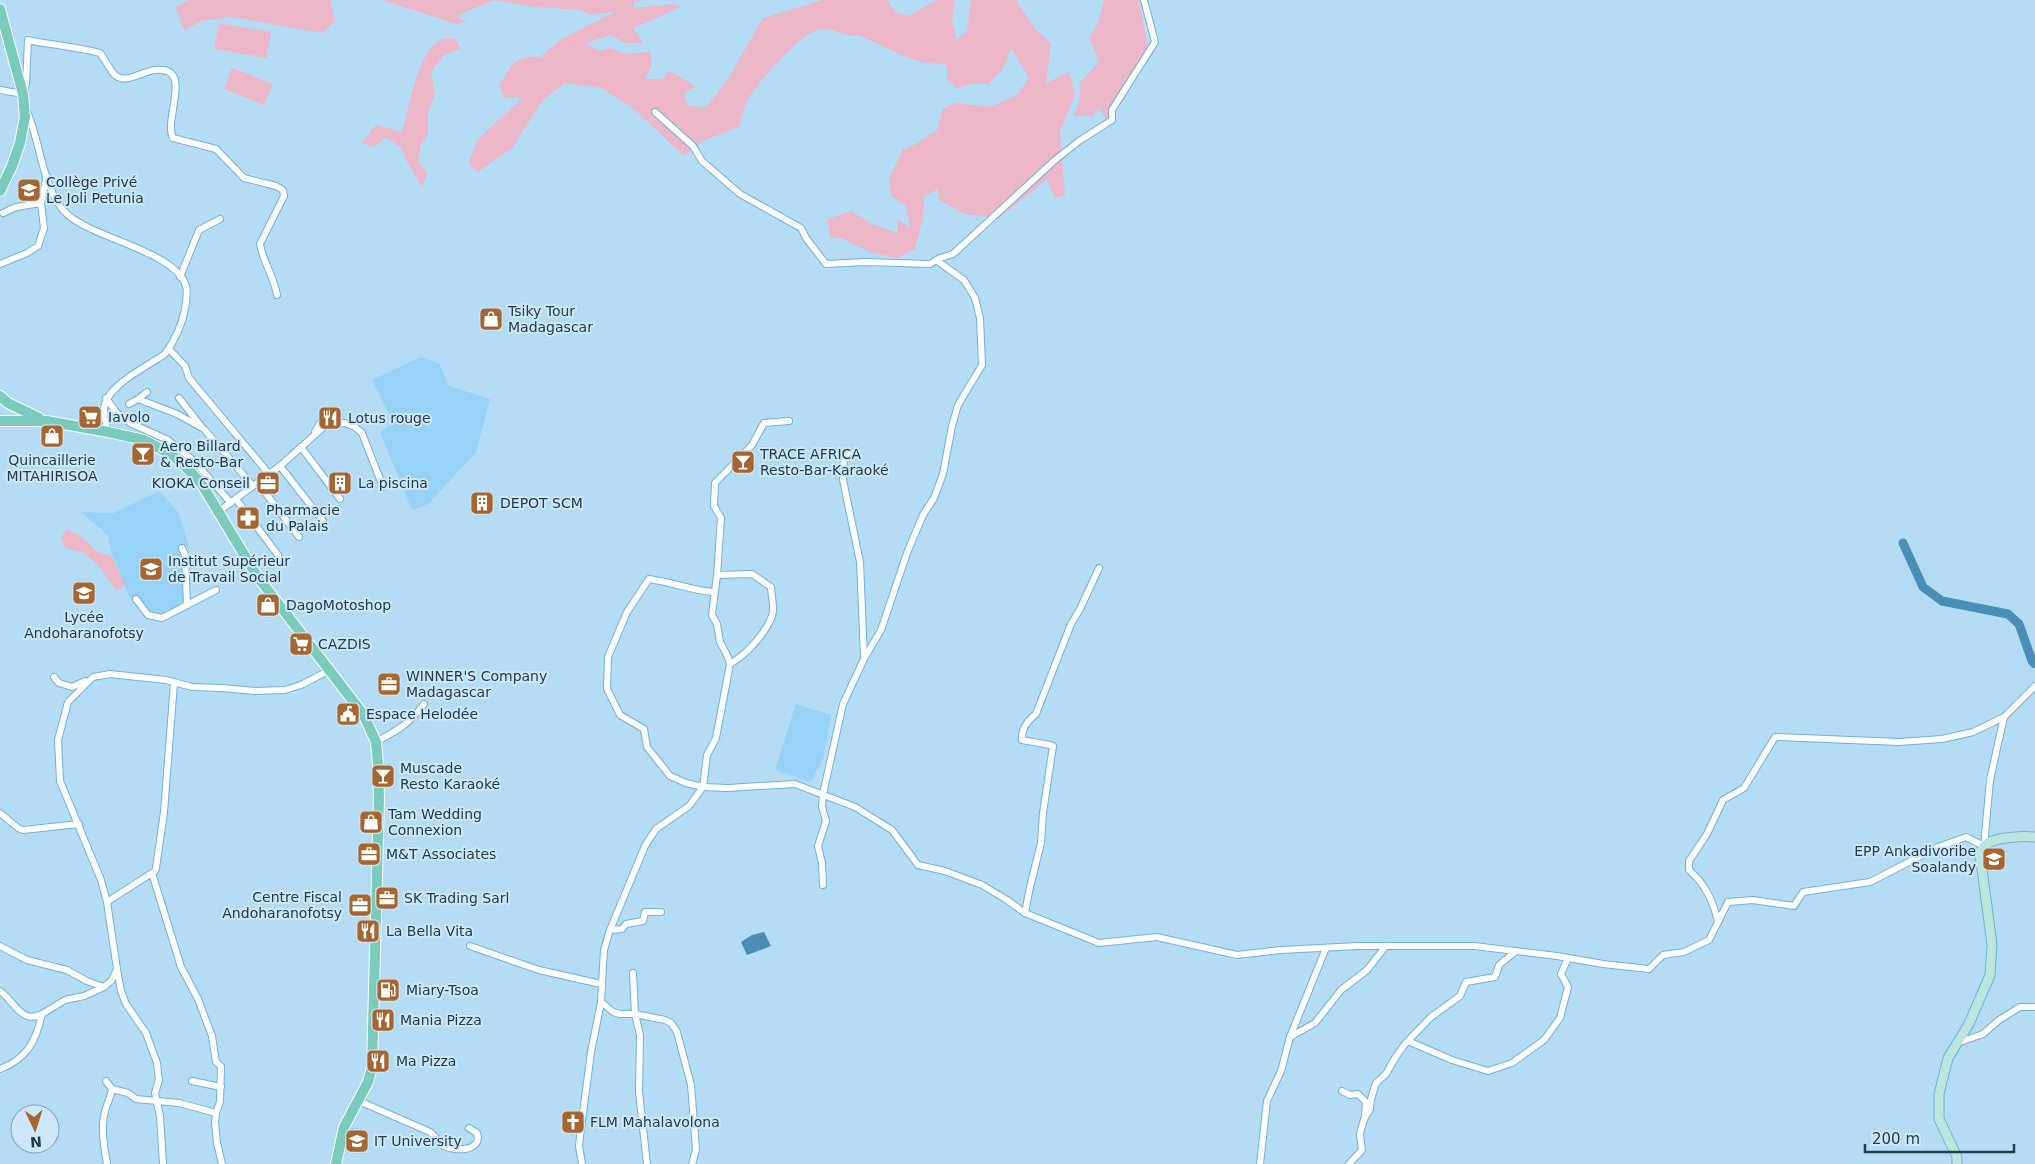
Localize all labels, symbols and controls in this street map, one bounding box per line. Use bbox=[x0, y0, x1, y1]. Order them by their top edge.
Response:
place label: Collège Privé Le Joli Petunia bbox=[46, 174, 144, 206]
school or university icon: Collège Privé Le Joli Petunia bbox=[16, 177, 42, 203]
place label: Tsiky Tour Madagascar bbox=[507, 303, 593, 335]
shop icon: Tsiky Tour Madagascar bbox=[478, 306, 504, 332]
supermarket icon: Iavolo bbox=[77, 404, 103, 430]
restaurant icon: Lotus rouge bbox=[317, 405, 343, 431]
place label: Iavolo bbox=[108, 409, 150, 425]
place label: Lotus rouge bbox=[348, 410, 431, 426]
shop icon: Quincaillerie MITAHIRISOA bbox=[39, 423, 65, 449]
place label: Aero Billard & Resto-Bar bbox=[160, 438, 243, 470]
bar icon: Aero Billard & Resto-Bar bbox=[130, 441, 156, 467]
place label: TRACE AFRICA Resto-Bar-Karaoké bbox=[759, 446, 889, 478]
bar icon: TRACE AFRICA Resto-Bar-Karaoké bbox=[730, 449, 756, 475]
place label: Quincaillerie MITAHIRISOA bbox=[7, 452, 98, 484]
office icon: KIOKA Conseil bbox=[255, 470, 281, 496]
building icon: La piscina bbox=[327, 470, 353, 496]
place label: KIOKA Conseil bbox=[152, 475, 250, 491]
place label: La piscina bbox=[358, 475, 428, 491]
building icon: DEPOT SCM bbox=[469, 490, 495, 516]
place label: DEPOT SCM bbox=[500, 495, 583, 511]
place label: Pharmacie du Palais bbox=[266, 502, 340, 534]
pharmacy icon: Pharmacie du Palais bbox=[235, 505, 261, 531]
place label: Institut Supérieur de Travail Social bbox=[168, 553, 290, 585]
school or university icon: Institut Supérieur de Travail Social bbox=[138, 556, 164, 582]
school or university icon: Lycée Andoharanofotsy bbox=[71, 580, 97, 606]
shop icon: DagoMotoshop bbox=[255, 592, 281, 618]
place label: DagoMotoshop bbox=[286, 597, 391, 613]
place label: Lycée Andoharanofotsy bbox=[24, 609, 144, 641]
supermarket icon: CAZDIS bbox=[288, 631, 314, 657]
place label: CAZDIS bbox=[318, 636, 371, 652]
place label: WINNER'S Company Madagascar bbox=[406, 668, 547, 700]
office icon: WINNER'S Company Madagascar bbox=[376, 671, 402, 697]
public building icon: Espace Helodée bbox=[335, 701, 361, 727]
place label: Espace Helodée bbox=[366, 706, 478, 722]
place label: Muscade Resto Karaoké bbox=[400, 760, 500, 792]
bar icon: Muscade Resto Karaoké bbox=[370, 763, 396, 789]
place label: Tam Wedding Connexion bbox=[387, 806, 482, 838]
shop icon: Tam Wedding Connexion bbox=[358, 809, 384, 835]
office icon: M&T Associates bbox=[356, 841, 382, 867]
place label: EPP Ankadivoribe Soalandy bbox=[1854, 843, 1976, 875]
place label: M&T Associates bbox=[386, 846, 496, 862]
school or university icon: EPP Ankadivoribe Soalandy bbox=[1981, 846, 2007, 872]
office icon: SK Trading Sarl bbox=[374, 885, 400, 911]
place label: Centre Fiscal Andoharanofotsy bbox=[222, 889, 342, 921]
place label: SK Trading Sarl bbox=[404, 890, 509, 906]
office icon: Centre Fiscal Andoharanofotsy bbox=[347, 892, 373, 918]
restaurant icon: La Bella Vita bbox=[355, 918, 381, 944]
place label: La Bella Vita bbox=[386, 923, 473, 939]
fuel station icon: Miary-Tsoa bbox=[375, 977, 401, 1003]
place label: Miary-Tsoa bbox=[406, 982, 479, 998]
restaurant icon: Mania Pizza bbox=[370, 1007, 396, 1033]
place label: Mania Pizza bbox=[400, 1012, 482, 1028]
restaurant icon: Ma Pizza bbox=[365, 1048, 391, 1074]
place label: Ma Pizza bbox=[396, 1053, 456, 1069]
north arrow bbox=[10, 1104, 60, 1154]
church icon: FLM Mahalavolona bbox=[560, 1109, 586, 1135]
place label: FLM Mahalavolona bbox=[590, 1114, 720, 1130]
scale bar bbox=[1865, 1122, 2014, 1154]
school or university icon: IT University bbox=[344, 1128, 370, 1154]
text: 200 m bbox=[1872, 1130, 1920, 1148]
place label: IT University bbox=[374, 1133, 462, 1149]
text: N bbox=[30, 1134, 42, 1150]

